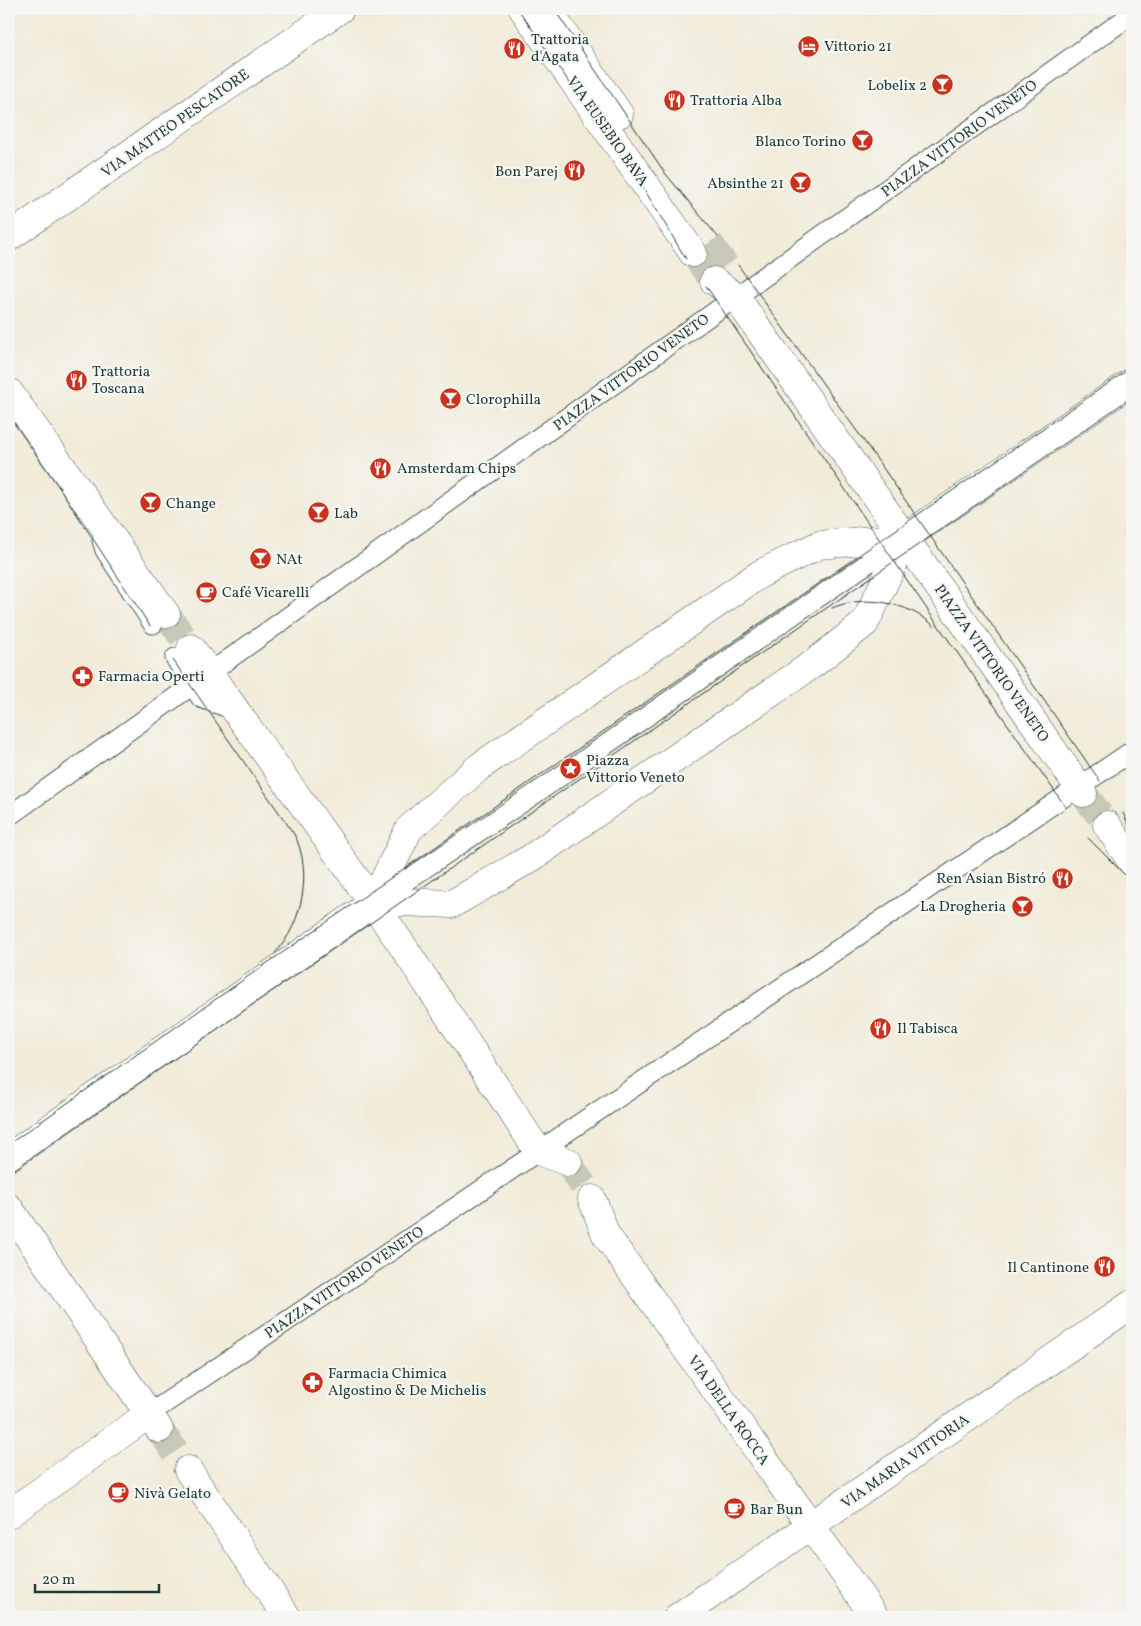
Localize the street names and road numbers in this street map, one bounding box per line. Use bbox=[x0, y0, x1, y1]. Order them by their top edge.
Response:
street label: VIA MATTEO PESCATORE bbox=[97, 65, 254, 183]
street label: VIA EUSEBIO BAVA bbox=[561, 72, 653, 192]
street label: PIAZZA VITTORIO VENETO bbox=[878, 75, 1042, 203]
street label: PIAZZA VITTORIO VENETO bbox=[550, 309, 714, 437]
street label: PIAZZA VITTORIO VENETO bbox=[928, 581, 1053, 747]
street label: PIAZZA VITTORIO VENETO bbox=[261, 1222, 429, 1345]
street label: VIA DELLA ROCCA bbox=[682, 1351, 774, 1471]
street label: VIA MARIA VITTORIA bbox=[838, 1410, 975, 1514]

